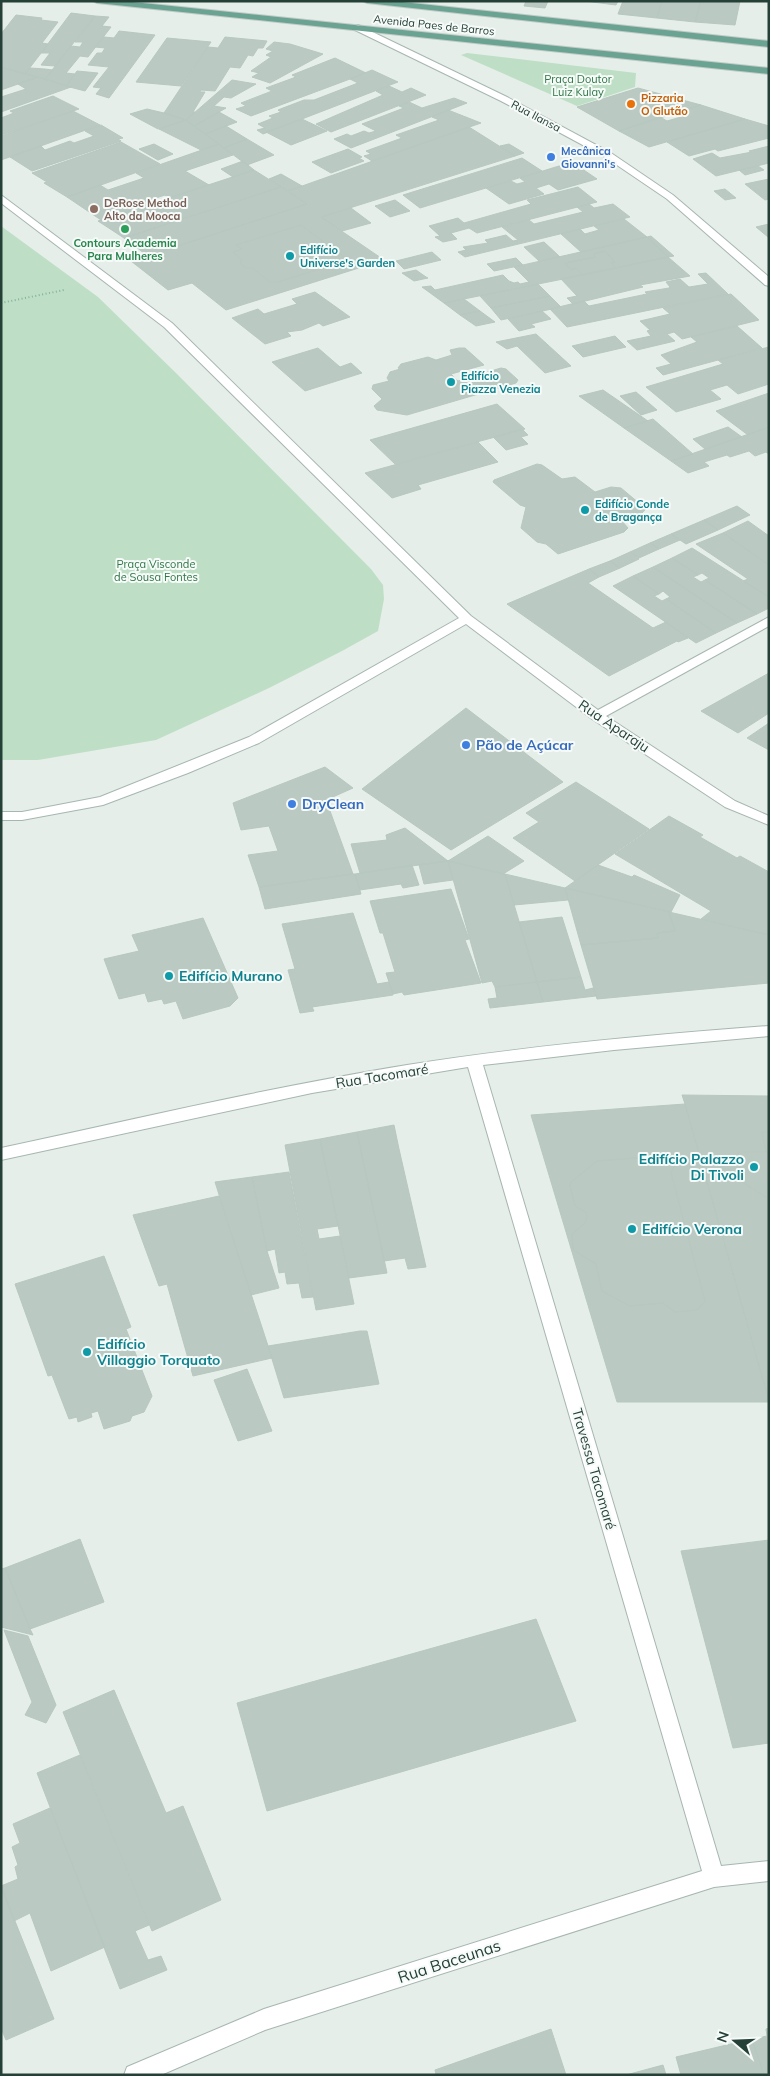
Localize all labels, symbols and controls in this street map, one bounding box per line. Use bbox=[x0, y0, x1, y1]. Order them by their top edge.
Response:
street label: Avenida Paes de Barros bbox=[373, 12, 495, 38]
park label: Praça Doutor Luiz Kulay bbox=[544, 72, 612, 99]
place label: Pizzaria O Glutão bbox=[641, 91, 688, 118]
street label: Rua Ilansa bbox=[509, 97, 563, 135]
marker: Pizzaria O Glutão bbox=[625, 98, 637, 110]
place label: Mecânica Giovanni's bbox=[561, 144, 616, 171]
marker: Mecânica Giovanni's bbox=[545, 151, 557, 163]
place label: DeRose Method Alto da Mooca bbox=[104, 196, 187, 223]
marker: DeRose Method Alto da Mooca bbox=[88, 203, 100, 215]
marker: Contours Academia Para Mulheres bbox=[119, 223, 131, 235]
place label: Contours Academia Para Mulheres bbox=[73, 236, 177, 263]
place label: Edifício Universe's Garden bbox=[300, 243, 395, 270]
marker: Edifício Universe's Garden bbox=[284, 250, 296, 262]
place label: Edifício Piazza Venezia bbox=[461, 369, 541, 396]
marker: Edifício Piazza Venezia bbox=[445, 376, 457, 388]
place label: Edifício Conde de Bragança bbox=[595, 497, 669, 524]
marker: Edifício Conde de Bragança bbox=[579, 504, 591, 516]
park label: Praça Visconde de Sousa Fontes bbox=[114, 557, 198, 584]
street label: Rua Aparaju bbox=[575, 696, 653, 756]
place label: Pão de Açúcar bbox=[476, 736, 574, 754]
marker: Pão de Açúcar bbox=[460, 739, 472, 751]
place label: DryClean bbox=[302, 795, 364, 813]
marker: DryClean bbox=[286, 798, 298, 810]
place label: Edifício Murano bbox=[179, 967, 283, 985]
marker: Edifício Murano bbox=[163, 970, 175, 982]
street label: Rua Tacomaré bbox=[334, 1060, 430, 1092]
place label: Edifício Palazzo Di Tivoli bbox=[639, 1150, 744, 1184]
marker: Edifício Palazzo Di Tivoli bbox=[748, 1161, 760, 1173]
place label: Edifício Verona bbox=[642, 1220, 742, 1238]
marker: Edifício Verona bbox=[626, 1223, 638, 1235]
place label: Edifício Villaggio Torquato bbox=[96, 1335, 220, 1369]
marker: Edifício Villaggio Torquato bbox=[81, 1346, 93, 1358]
street label: Travessa Tacomaré bbox=[568, 1406, 620, 1532]
street label: Rua Baceunas bbox=[395, 1935, 503, 1987]
north arrow bbox=[710, 2016, 760, 2066]
text: N bbox=[712, 2029, 733, 2045]

